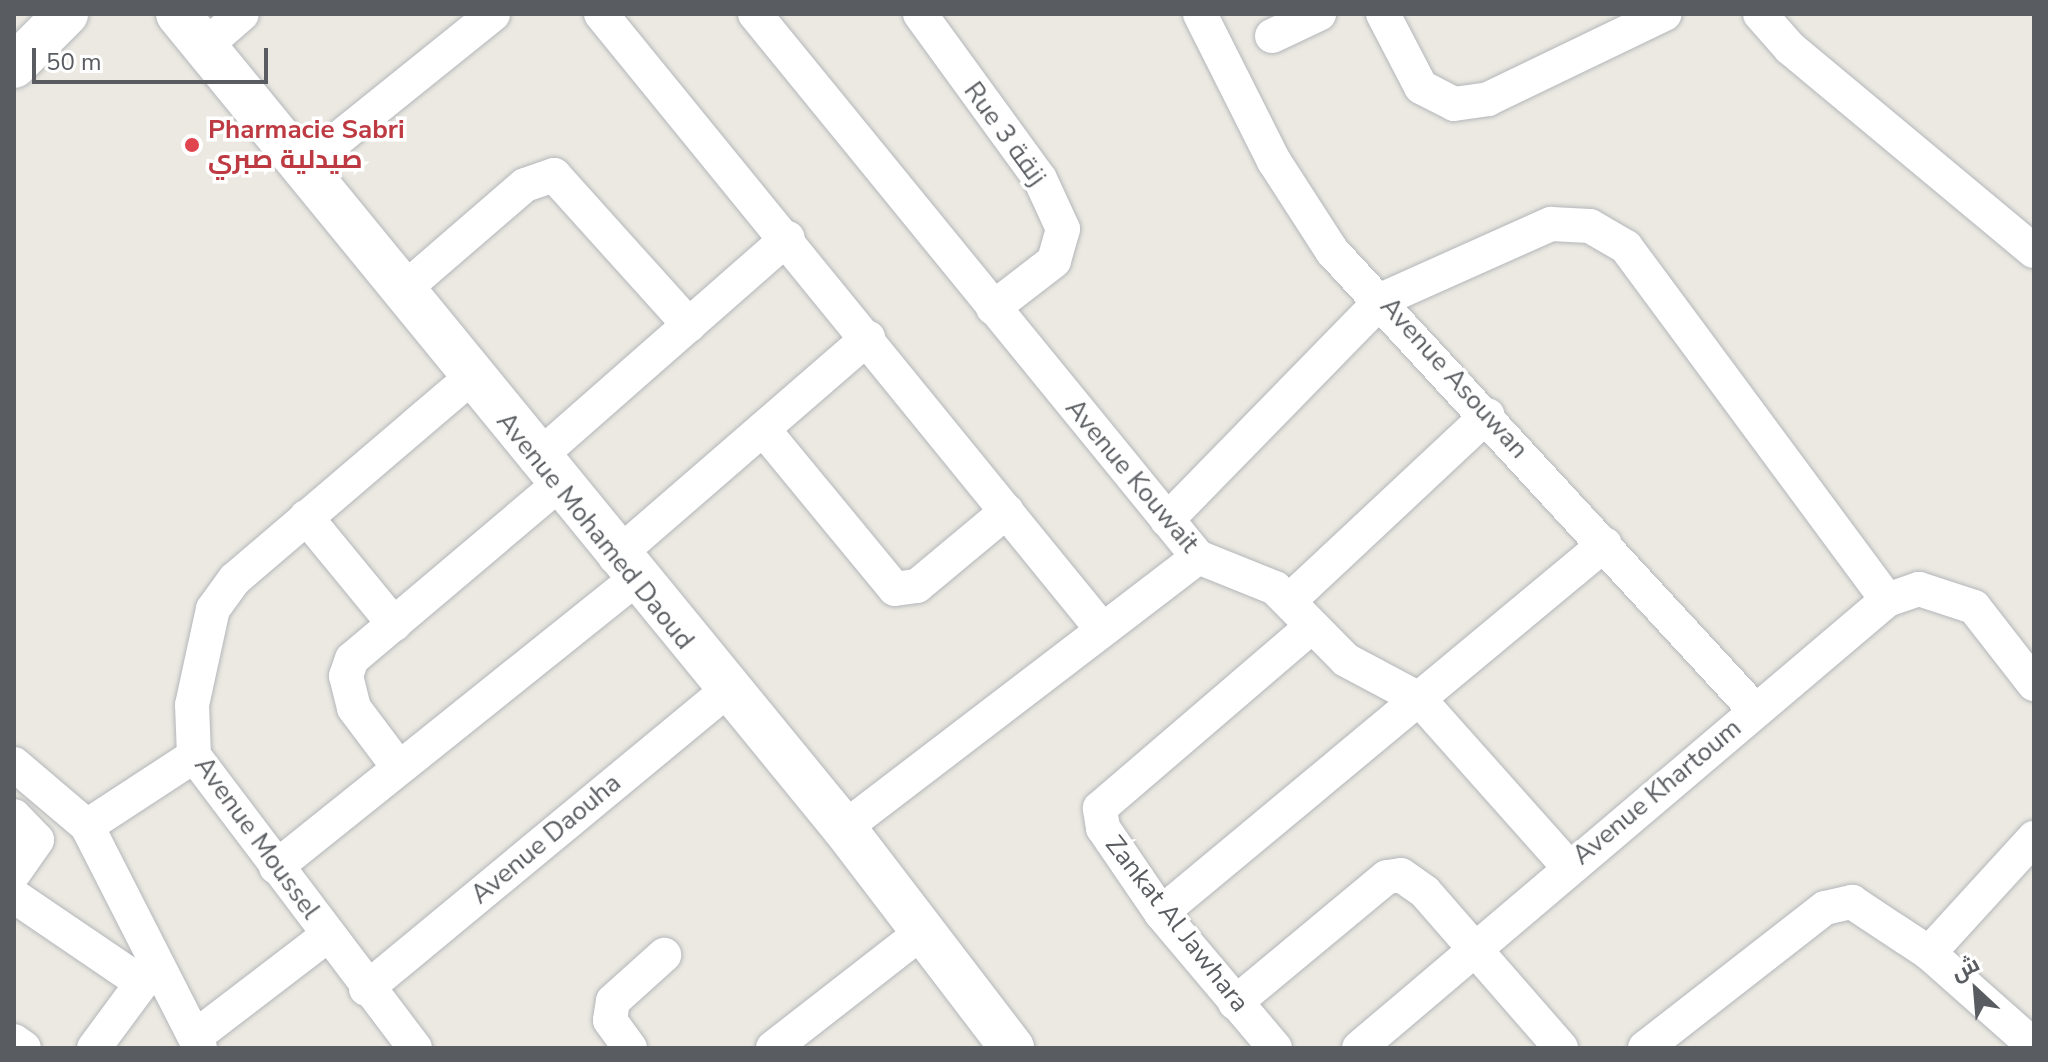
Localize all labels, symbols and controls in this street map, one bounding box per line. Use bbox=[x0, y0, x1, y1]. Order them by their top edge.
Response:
scale bar bbox=[36, 32, 272, 82]
text: 50 m bbox=[46, 46, 102, 78]
street label: Rue 3 زنقة bbox=[957, 76, 1053, 192]
place label: Pharmacie Sabri صيدلية صبري bbox=[208, 114, 405, 176]
marker: Pharmacie Sabri صيدلية صبري bbox=[183, 136, 201, 154]
street label: Avenue Asouwan bbox=[1374, 291, 1534, 465]
street label: Avenue Kouwait bbox=[1059, 393, 1205, 559]
street label: Avenue Mohamed Daoud bbox=[490, 406, 700, 656]
street label: Avenue Khartoum bbox=[1566, 712, 1748, 872]
street label: Avenue Moussel bbox=[188, 751, 326, 925]
street label: Avenue Daouha bbox=[465, 767, 627, 911]
street label: Zankat Al Jawhara bbox=[1099, 830, 1255, 1018]
text: ش bbox=[1946, 949, 1985, 988]
north arrow bbox=[1936, 950, 2016, 1030]

